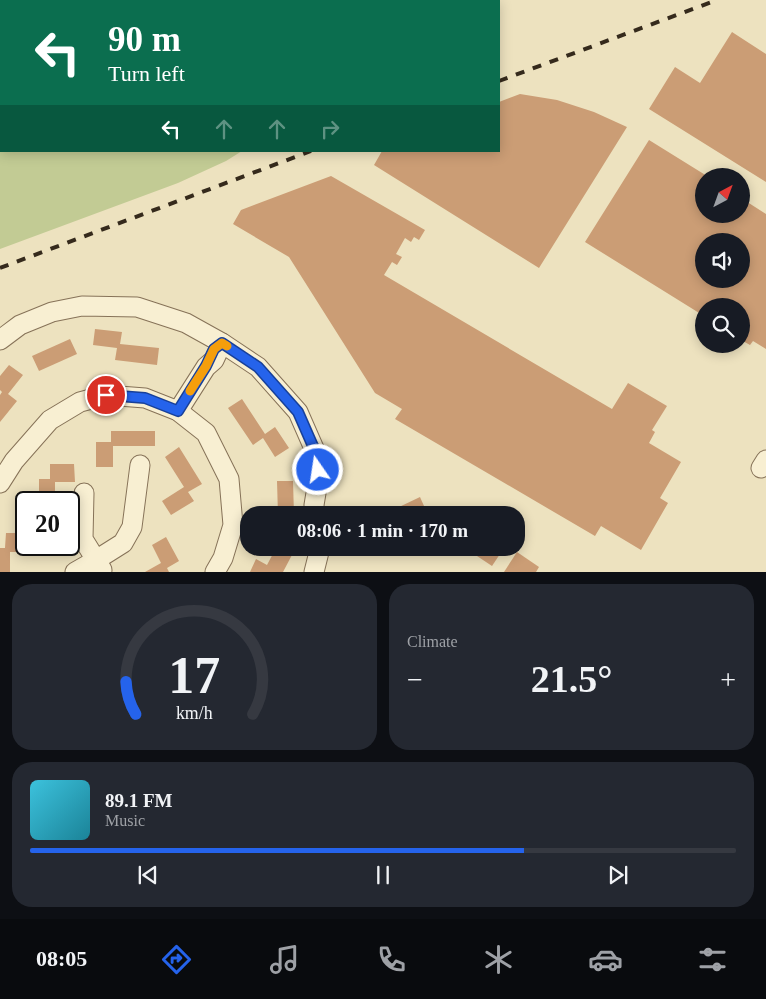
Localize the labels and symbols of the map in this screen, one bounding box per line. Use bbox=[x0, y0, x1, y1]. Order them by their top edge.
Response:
north arrow bbox=[695, 168, 750, 222]
pin bbox=[85, 374, 127, 416]
position arrow bbox=[291, 443, 343, 495]
speed limit sign: 20 bbox=[15, 491, 80, 556]

